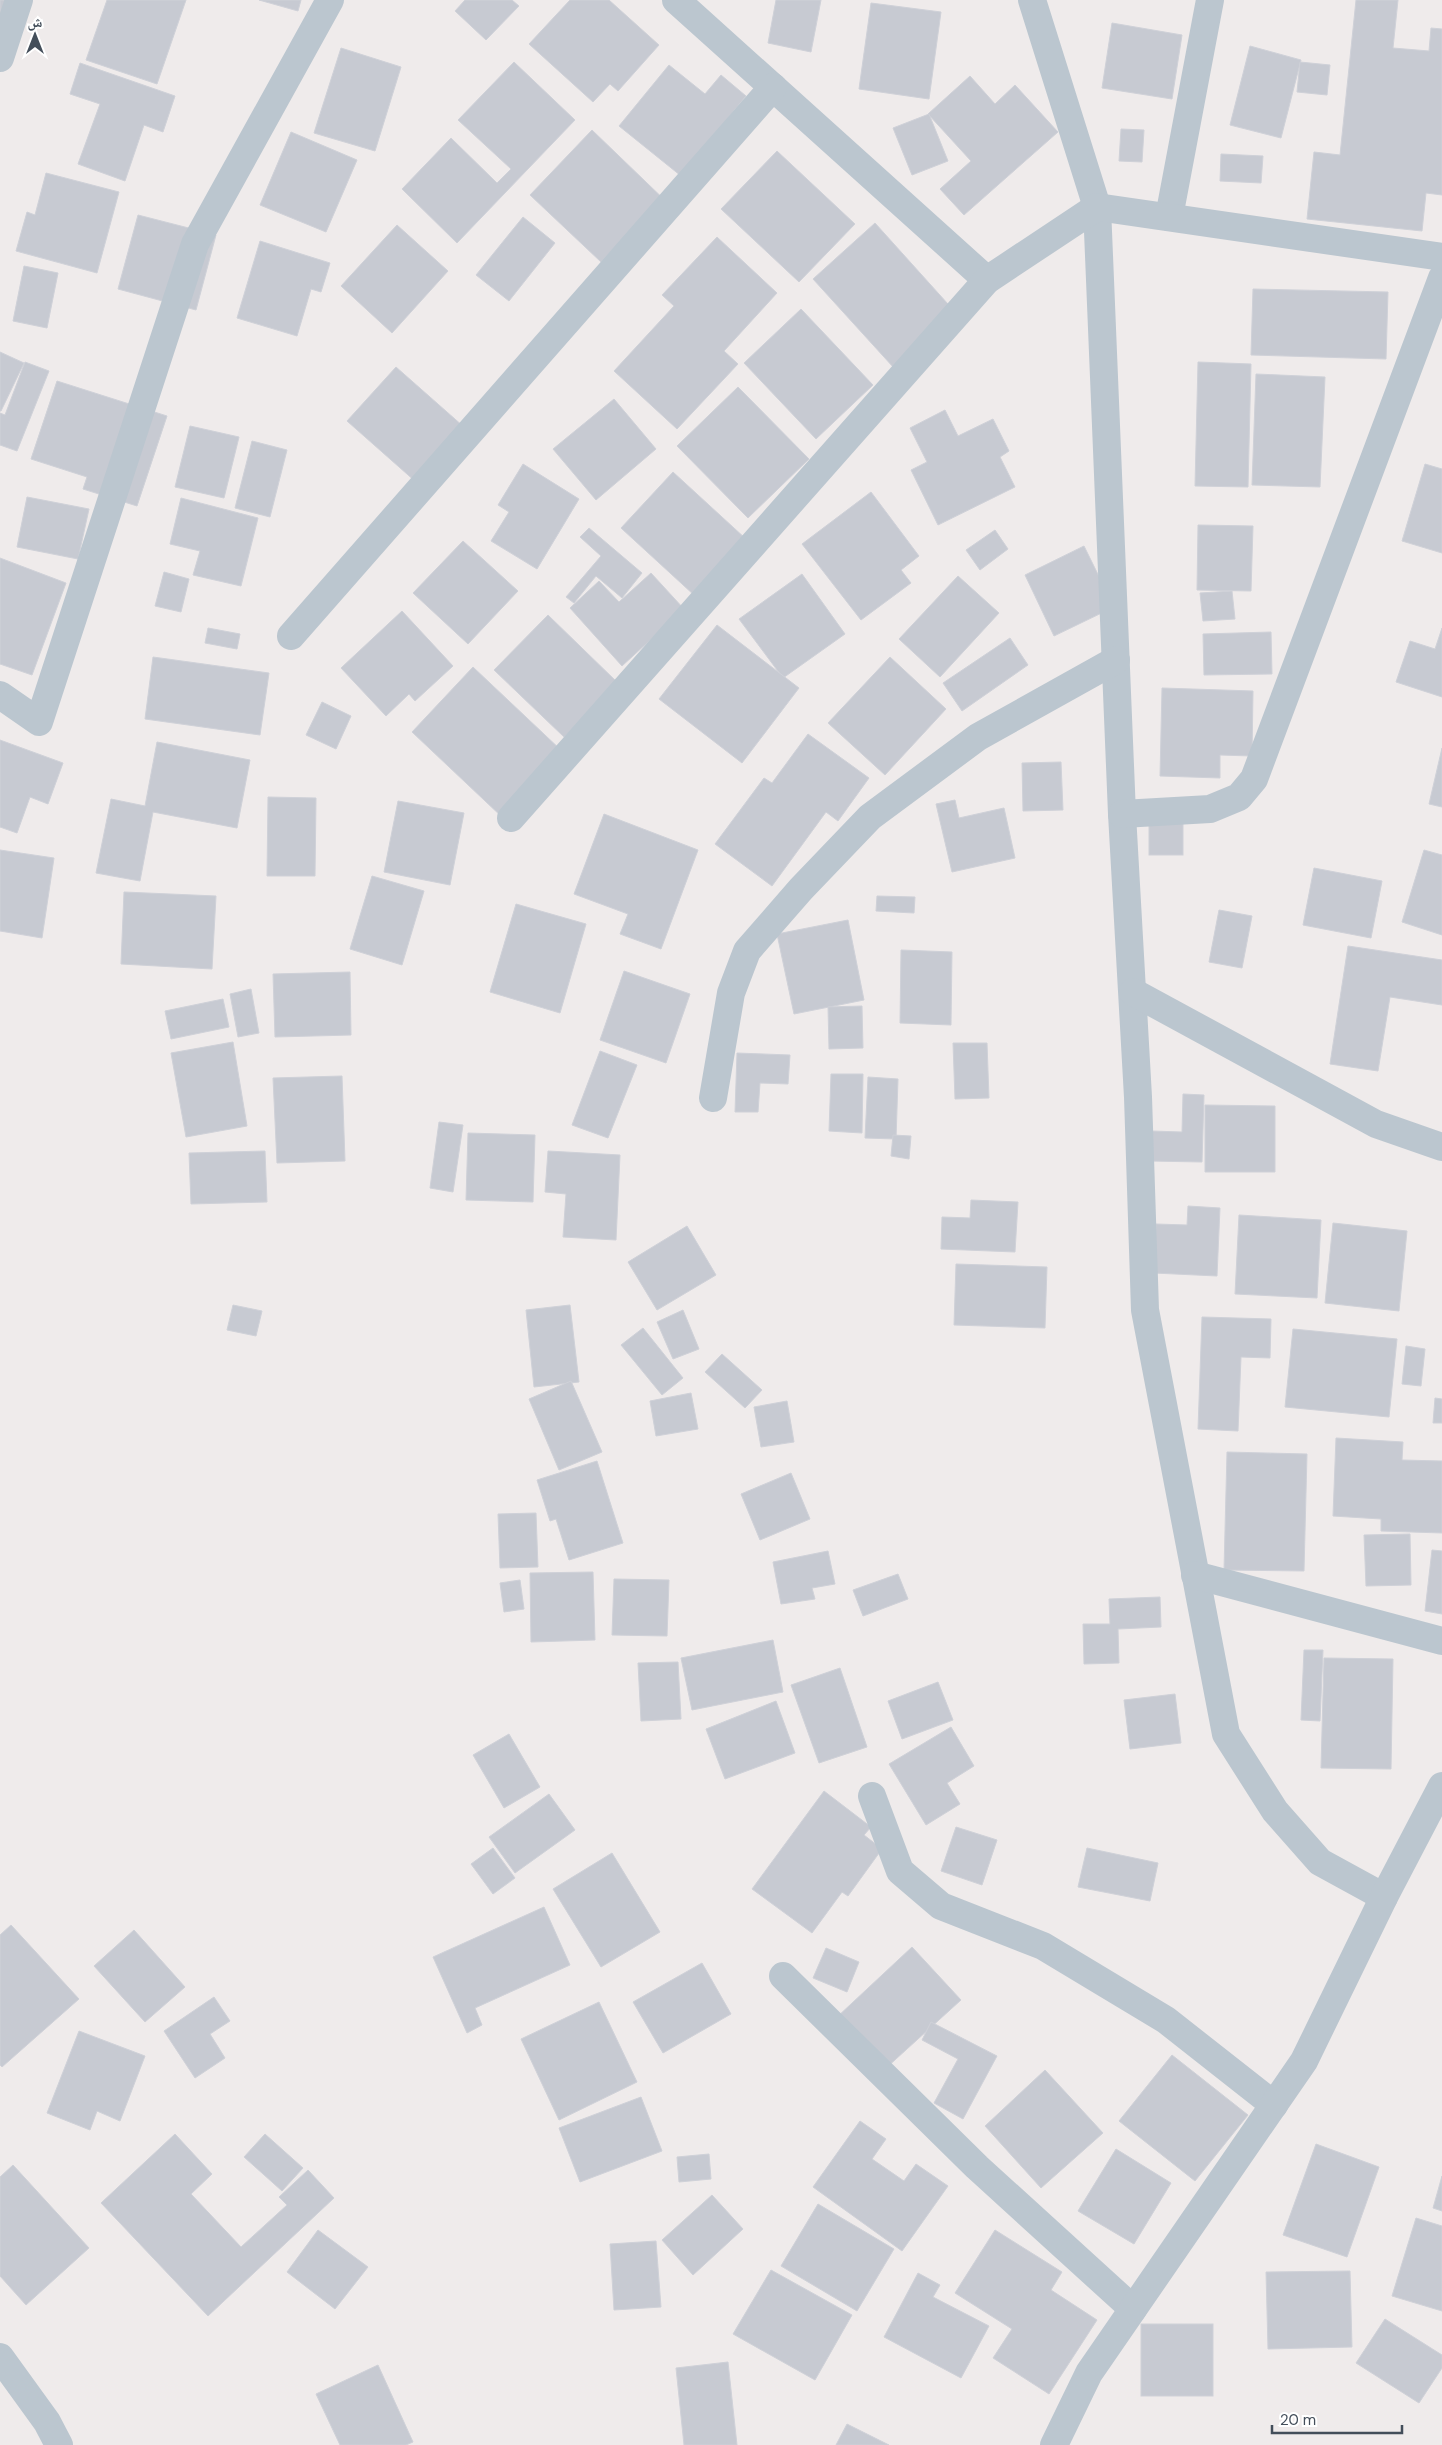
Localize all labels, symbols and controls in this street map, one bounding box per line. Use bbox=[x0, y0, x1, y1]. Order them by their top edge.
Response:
north arrow bbox=[10, 10, 60, 60]
text: ش bbox=[28, 13, 43, 31]
scale bar bbox=[1272, 2402, 1402, 2434]
text: 20 m bbox=[1280, 2410, 1316, 2430]

